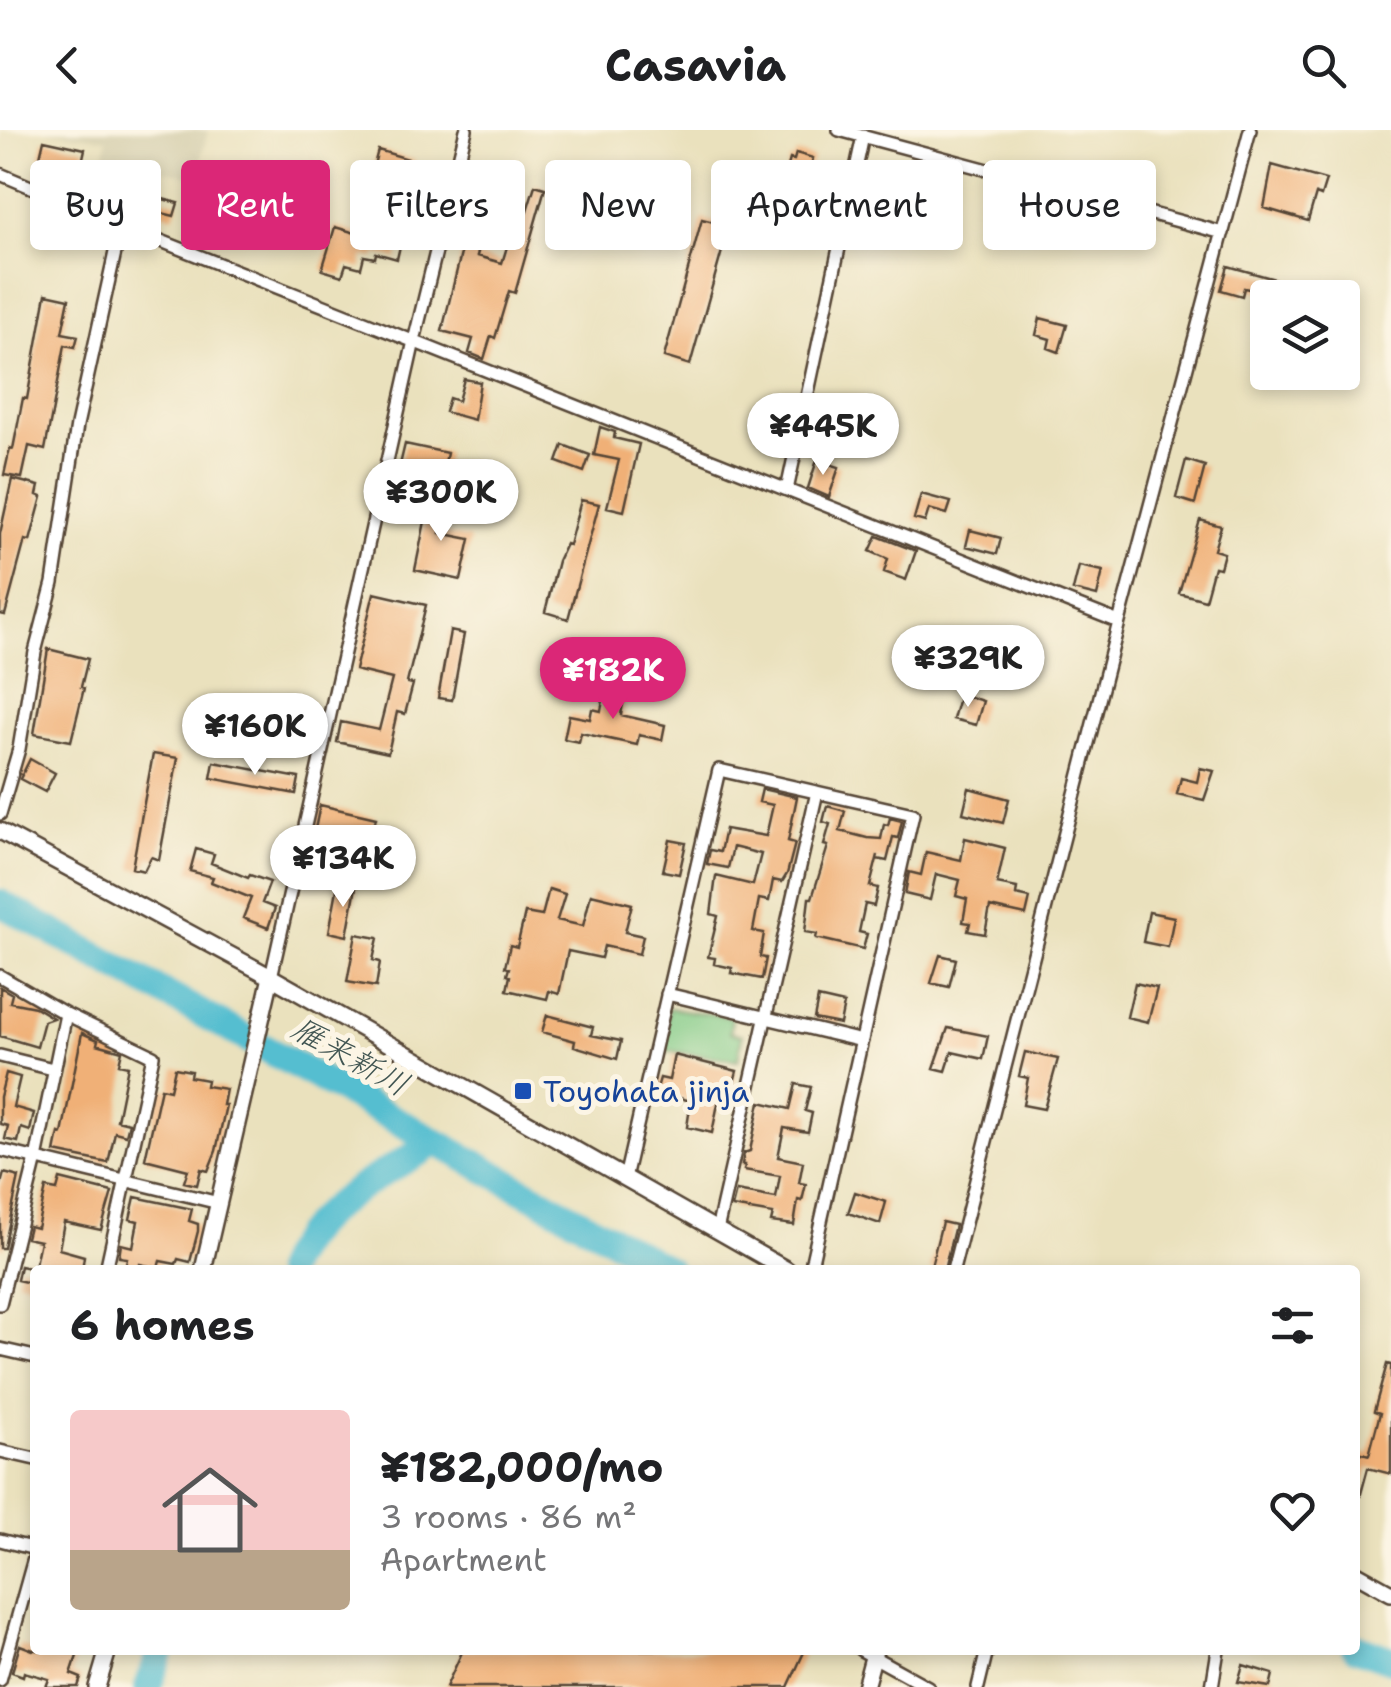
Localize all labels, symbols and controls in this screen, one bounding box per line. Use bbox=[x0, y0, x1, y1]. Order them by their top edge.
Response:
text: Casavia bbox=[605, 35, 786, 95]
icon: back bbox=[40, 38, 95, 93]
icon: search bbox=[1296, 38, 1351, 93]
chip: Buy bbox=[30, 160, 161, 250]
chip: Rent bbox=[181, 160, 330, 250]
chip: Filters bbox=[350, 160, 525, 250]
chip: New bbox=[545, 160, 691, 250]
chip: Apartment bbox=[711, 160, 963, 250]
chip: House bbox=[983, 160, 1156, 250]
map controls bbox=[1250, 280, 1360, 390]
button: layers bbox=[1250, 280, 1360, 390]
pin: ¥445K bbox=[753, 393, 893, 478]
text: ¥445K bbox=[769, 404, 877, 447]
pin: ¥300K bbox=[371, 459, 511, 544]
text: ¥300K bbox=[385, 470, 497, 513]
pin: ¥329K bbox=[898, 625, 1038, 710]
text: ¥329K bbox=[914, 636, 1022, 679]
pin: ¥182K bbox=[543, 637, 683, 722]
text: ¥182K bbox=[562, 648, 664, 691]
pin: ¥160K bbox=[185, 693, 325, 778]
text: ¥160K bbox=[204, 704, 306, 747]
pin: ¥134K bbox=[273, 825, 413, 910]
text: ¥134K bbox=[292, 836, 394, 879]
water label: 雁来新川 bbox=[285, 1006, 417, 1106]
place label: Toyohata jinja bbox=[543, 1071, 750, 1112]
marker: Toyohata jinja bbox=[512, 1080, 534, 1102]
text: 6 homes bbox=[70, 1297, 255, 1353]
icon: filters bbox=[1265, 1298, 1320, 1353]
text: ¥182,000/mo bbox=[380, 1439, 664, 1495]
icon: home bbox=[150, 1450, 270, 1570]
icon: heart bbox=[1265, 1483, 1320, 1538]
text: 3 rooms · 86 m² bbox=[380, 1495, 637, 1538]
text: Apartment bbox=[380, 1538, 547, 1581]

